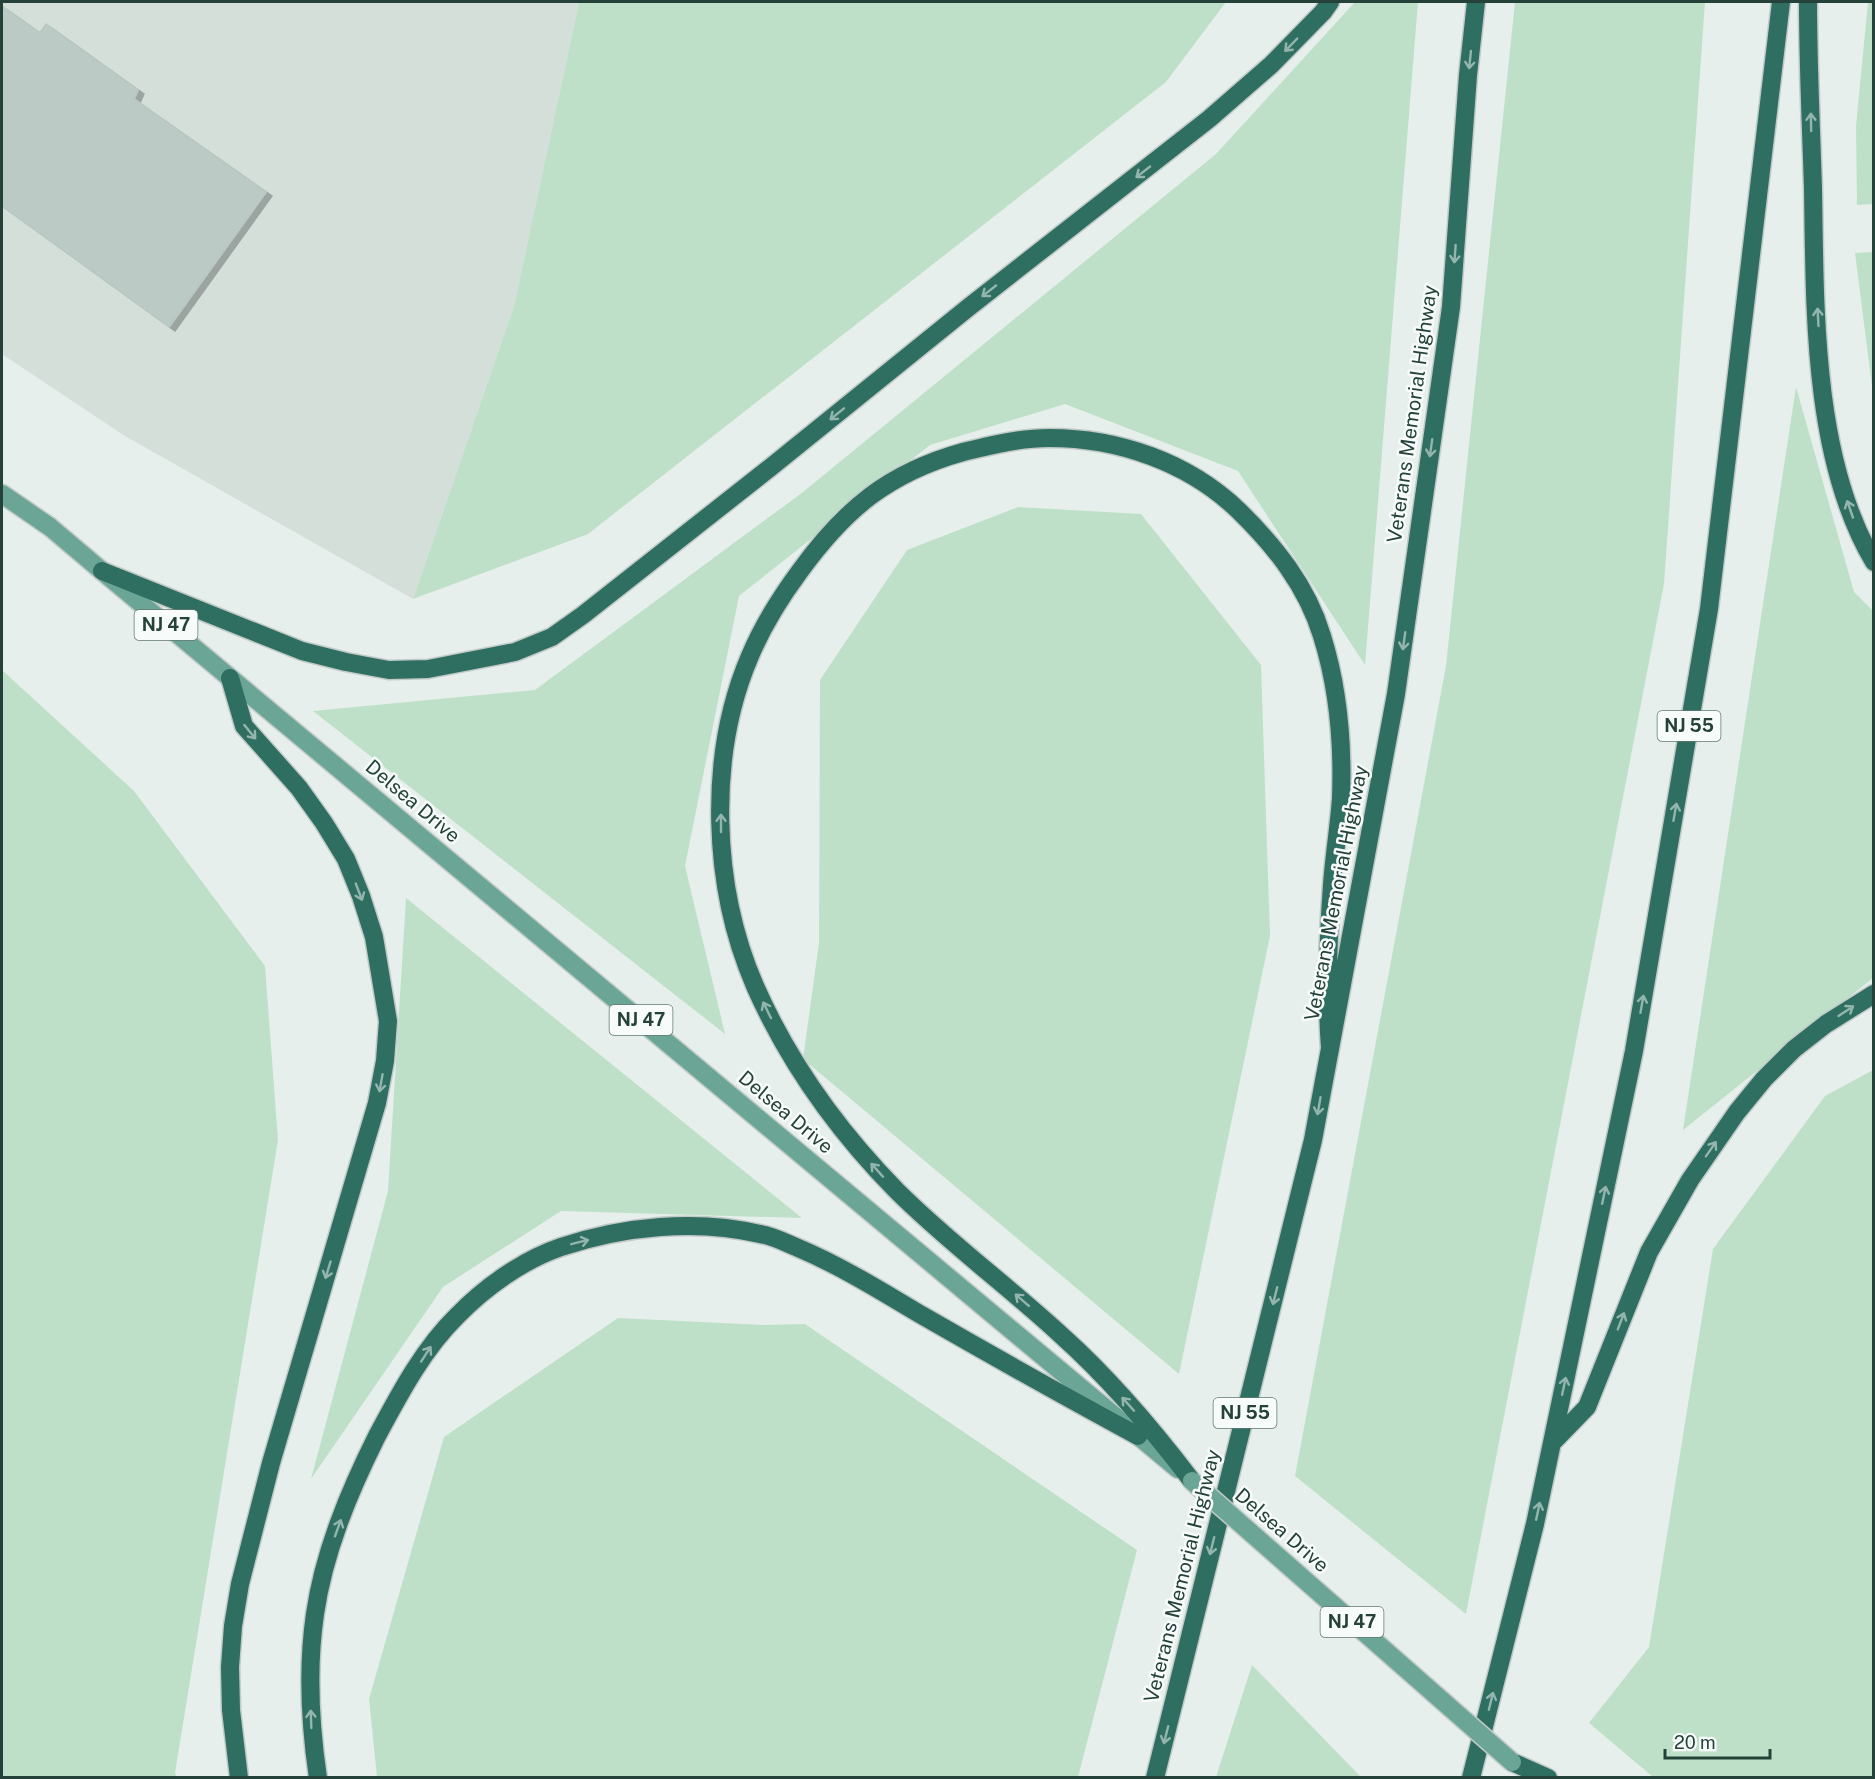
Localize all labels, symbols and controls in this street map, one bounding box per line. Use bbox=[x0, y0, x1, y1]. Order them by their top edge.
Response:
one-way arrow bbox=[1284, 37, 1298, 52]
one-way arrow bbox=[1464, 49, 1475, 69]
one-way arrow bbox=[1805, 113, 1816, 133]
one-way arrow bbox=[1135, 165, 1151, 178]
one-way arrow bbox=[1449, 244, 1460, 264]
street label: Veterans Memorial Highway bbox=[1382, 283, 1442, 544]
one-way arrow bbox=[981, 285, 997, 298]
one-way arrow bbox=[1812, 308, 1823, 328]
one-way arrow bbox=[829, 407, 845, 420]
one-way arrow bbox=[1426, 437, 1437, 457]
one-way arrow bbox=[1843, 500, 1854, 518]
road number: NJ 47 bbox=[134, 610, 198, 640]
one-way arrow bbox=[1398, 630, 1409, 650]
road number: NJ 55 bbox=[1658, 711, 1720, 741]
one-way arrow bbox=[244, 724, 257, 740]
street label: Delsea Drive bbox=[361, 755, 465, 847]
street label: Veterans Memorial Highway bbox=[1299, 763, 1373, 1023]
one-way arrow bbox=[1670, 802, 1681, 822]
one-way arrow bbox=[715, 813, 727, 833]
one-way arrow bbox=[354, 882, 365, 901]
one-way arrow bbox=[1637, 995, 1648, 1014]
one-way arrow bbox=[761, 1001, 773, 1019]
road number: NJ 47 bbox=[610, 1005, 672, 1035]
one-way arrow bbox=[1837, 1005, 1854, 1017]
street label: Delsea Drive bbox=[734, 1066, 838, 1158]
one-way arrow bbox=[375, 1073, 386, 1092]
one-way arrow bbox=[1313, 1095, 1324, 1115]
one-way arrow bbox=[1705, 1141, 1717, 1157]
one-way arrow bbox=[870, 1162, 885, 1177]
one-way arrow bbox=[1599, 1186, 1610, 1206]
one-way arrow bbox=[570, 1236, 589, 1248]
one-way arrow bbox=[322, 1261, 333, 1280]
one-way arrow bbox=[1268, 1286, 1280, 1305]
one-way arrow bbox=[1015, 1293, 1030, 1307]
one-way arrow bbox=[1616, 1312, 1627, 1331]
one-way arrow bbox=[420, 1347, 432, 1363]
one-way arrow bbox=[1559, 1377, 1570, 1396]
one-way arrow bbox=[1121, 1397, 1135, 1412]
road number: NJ 55 bbox=[1214, 1398, 1276, 1428]
street label: Veterans Memorial Highway bbox=[1139, 1447, 1225, 1705]
street label: Delsea Drive bbox=[1230, 1483, 1334, 1577]
one-way arrow bbox=[1533, 1502, 1544, 1522]
one-way arrow bbox=[333, 1519, 344, 1538]
one-way arrow bbox=[1206, 1536, 1218, 1555]
road number: NJ 47 bbox=[1320, 1607, 1384, 1637]
one-way arrow bbox=[1486, 1691, 1498, 1710]
one-way arrow bbox=[306, 1710, 317, 1730]
scale bar bbox=[1665, 1722, 1770, 1760]
one-way arrow bbox=[1159, 1725, 1171, 1744]
text: 20 m bbox=[1674, 1732, 1716, 1753]

